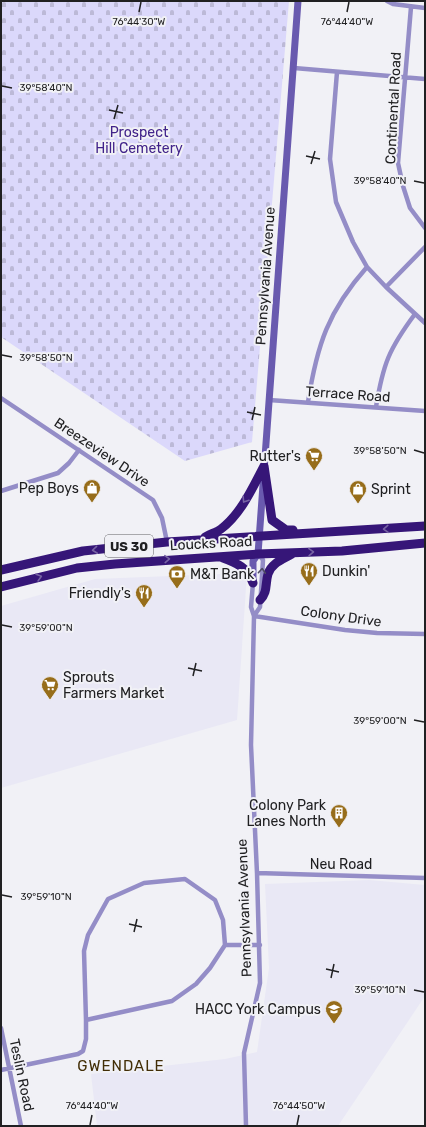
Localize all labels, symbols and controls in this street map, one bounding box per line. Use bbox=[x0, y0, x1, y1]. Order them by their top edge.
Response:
text: 76°44'30"W bbox=[113, 16, 165, 28]
text: 76°44'40"W bbox=[321, 16, 373, 28]
street label: Continental Road bbox=[382, 51, 405, 165]
text: 39°58'40"N bbox=[19, 82, 73, 94]
park label: Prospect Hill Cemetery bbox=[95, 124, 183, 157]
text: 39°58'40"N bbox=[353, 175, 407, 187]
street label: Pennsylvania Avenue bbox=[252, 206, 279, 346]
text: 39°58'50"N bbox=[19, 352, 73, 364]
street label: Terrace Road bbox=[305, 383, 391, 406]
street label: Breezeview Drive bbox=[51, 414, 153, 491]
text: 39°58'50"N bbox=[353, 445, 407, 457]
supermarket icon: Rutter's bbox=[304, 446, 324, 471]
place label: Rutter's bbox=[249, 448, 301, 465]
shop icon: Pep Boys bbox=[82, 478, 102, 503]
shop icon: Sprint bbox=[348, 479, 368, 504]
place label: Pep Boys bbox=[19, 480, 79, 497]
place label: Sprint bbox=[371, 481, 411, 498]
one-way arrow bbox=[242, 496, 249, 503]
one-way arrow bbox=[383, 524, 389, 533]
street label: Loucks Road bbox=[169, 533, 253, 554]
road number: US 30 bbox=[105, 535, 153, 557]
one-way arrow bbox=[92, 545, 98, 554]
one-way arrow bbox=[308, 548, 314, 557]
one-way arrow bbox=[164, 555, 170, 564]
restaurant icon: Dunkin' bbox=[299, 561, 319, 586]
place label: Dunkin' bbox=[322, 563, 370, 580]
bank icon: M&T Bank bbox=[167, 564, 187, 589]
place label: M&T Bank bbox=[190, 566, 255, 583]
one-way arrow bbox=[258, 568, 267, 574]
one-way arrow bbox=[35, 573, 42, 582]
restaurant icon: Friendly's bbox=[134, 583, 154, 608]
place label: Friendly's bbox=[69, 585, 131, 602]
street label: Colony Drive bbox=[299, 602, 383, 631]
text: 39°59'00"N bbox=[19, 622, 73, 634]
place label: Sprouts Farmers Market bbox=[63, 669, 165, 702]
supermarket icon: Sprouts Farmers Market bbox=[40, 675, 60, 700]
text: 39°59'00"N bbox=[353, 715, 407, 727]
place label: Colony Park Lanes North bbox=[246, 797, 327, 830]
building icon: Colony Park Lanes North bbox=[329, 803, 349, 828]
street label: Pennsylvania Avenue bbox=[234, 838, 255, 978]
street label: Neu Road bbox=[310, 856, 372, 873]
text: 39°59'10"N bbox=[20, 891, 72, 903]
text: 39°59'10"N bbox=[354, 984, 406, 996]
school or university icon: HACC York Campus bbox=[324, 999, 344, 1024]
place label: HACC York Campus bbox=[195, 1001, 321, 1018]
street label: Teslin Road bbox=[6, 1037, 37, 1113]
district label: GWENDALE bbox=[77, 1057, 165, 1075]
text: 76°44'40"W bbox=[66, 1100, 118, 1112]
text: 76°44'50"W bbox=[273, 1100, 325, 1112]

